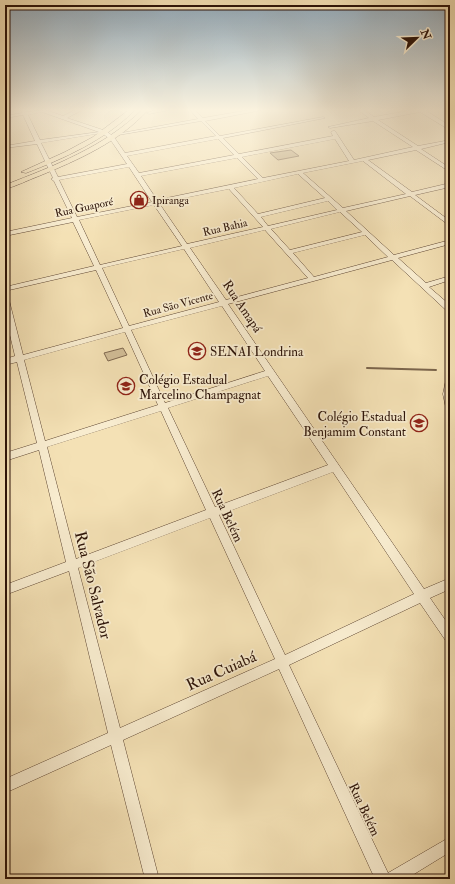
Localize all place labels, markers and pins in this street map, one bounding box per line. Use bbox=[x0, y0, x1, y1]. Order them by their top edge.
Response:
shop icon: Ipiranga bbox=[129, 190, 149, 210]
place label: Ipiranga bbox=[152, 194, 190, 208]
school or university icon: SENAI Londrina bbox=[187, 341, 207, 361]
place label: SENAI Londrina bbox=[210, 344, 304, 360]
place label: Colégio Estadual Marcelino Champagnat bbox=[139, 372, 261, 404]
school or university icon: Colégio Estadual Marcelino Champagnat bbox=[116, 376, 136, 396]
place label: Colégio Estadual Benjamim Constant bbox=[303, 409, 407, 440]
school or university icon: Colégio Estadual Benjamim Constant bbox=[409, 413, 429, 433]

